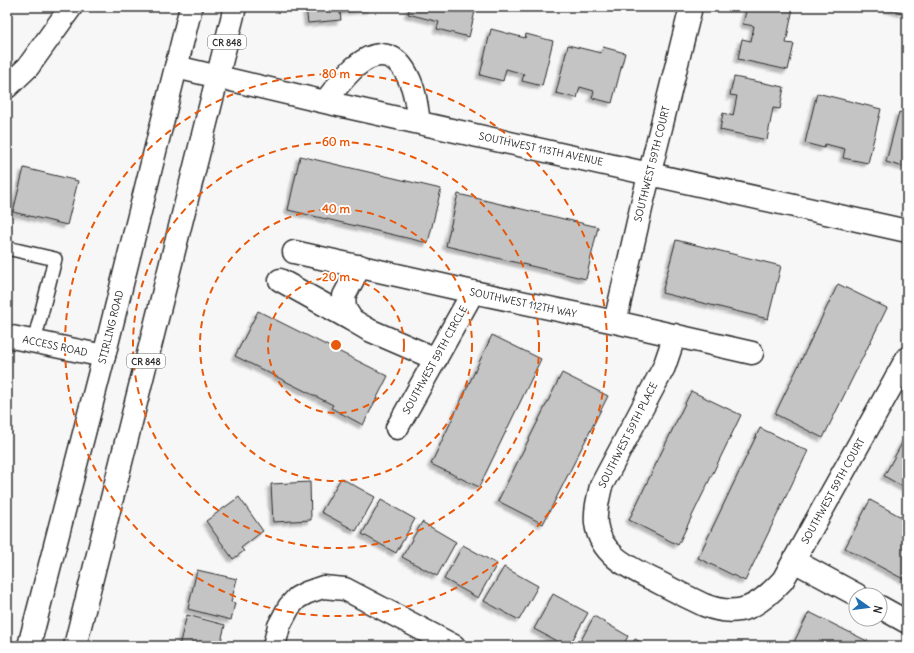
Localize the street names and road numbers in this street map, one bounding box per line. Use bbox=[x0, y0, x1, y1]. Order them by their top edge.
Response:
road number: CR 848 bbox=[208, 35, 246, 49]
street label: SOUTHWEST 59TH COURT bbox=[631, 105, 673, 223]
street label: SOUTHWEST 113TH AVENUE bbox=[478, 129, 605, 169]
street label: SOUTHWEST 112TH WAY bbox=[468, 285, 578, 321]
street label: STIRLING ROAD bbox=[96, 289, 126, 365]
street label: SOUTHWEST 59TH CIRCLE bbox=[400, 303, 470, 416]
street label: ACCESS ROAD bbox=[21, 333, 89, 359]
road number: CR 848 bbox=[127, 354, 165, 368]
street label: SOUTHWEST 59TH PLACE bbox=[596, 380, 660, 490]
street label: SOUTHWEST 59TH COURT bbox=[798, 436, 868, 546]

